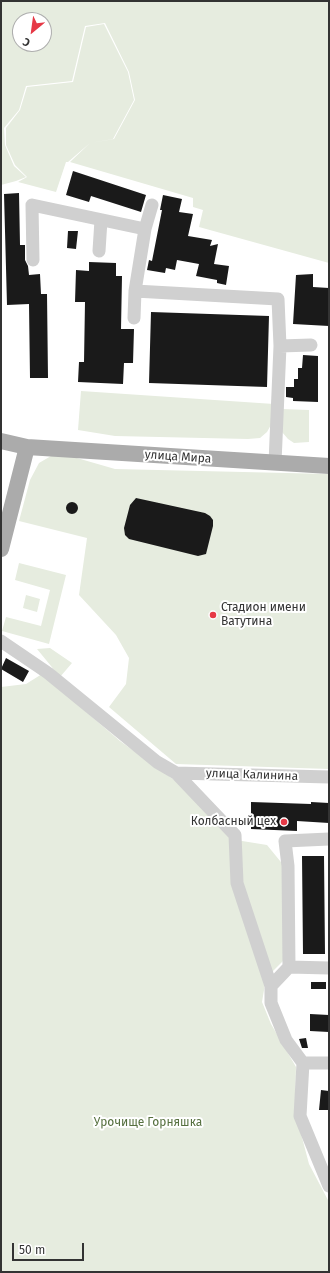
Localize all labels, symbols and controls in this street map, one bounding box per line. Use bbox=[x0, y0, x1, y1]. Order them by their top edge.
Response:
north arrow bbox=[12, 12, 52, 52]
text: С bbox=[21, 35, 32, 49]
street label: улица Мира bbox=[144, 447, 212, 467]
place label: Стадион имени Ватутина bbox=[221, 601, 306, 629]
marker: Стадион имени Ватутина bbox=[208, 610, 218, 620]
street label: улица Калинина bbox=[206, 766, 298, 784]
place label: Колбасный цех bbox=[191, 815, 276, 829]
marker: Колбасный цех bbox=[279, 817, 289, 827]
park label: Урочище Горняшка bbox=[94, 1116, 202, 1130]
scale bar bbox=[14, 1235, 86, 1261]
text: 50 m bbox=[19, 1243, 45, 1257]

